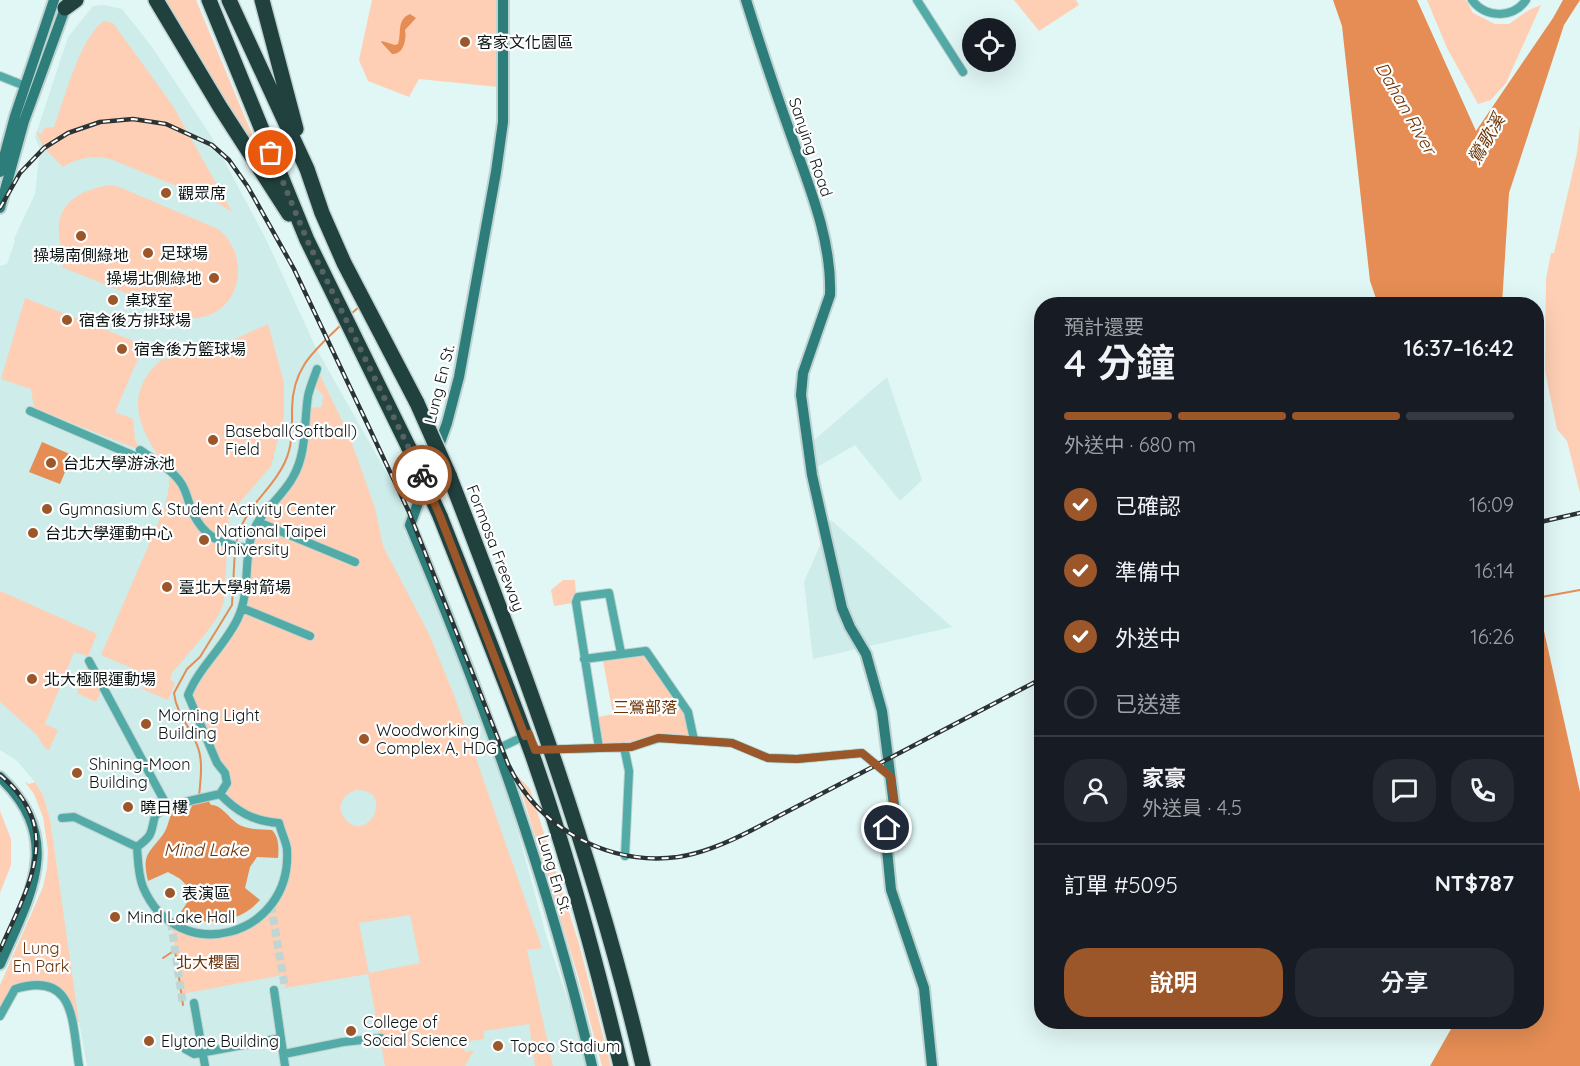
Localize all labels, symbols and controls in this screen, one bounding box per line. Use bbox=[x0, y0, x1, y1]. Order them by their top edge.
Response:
map controls bbox=[962, 18, 1016, 72]
button: locate bbox=[962, 18, 1016, 72]
place label: 客家文化園區 bbox=[477, 32, 573, 52]
marker: 客家文化園區 bbox=[458, 35, 472, 49]
water label: Dahan River bbox=[1370, 58, 1443, 160]
street label: Sanying Road bbox=[785, 95, 837, 199]
water label: 鶯歌溪 bbox=[1463, 107, 1511, 168]
pin bbox=[245, 127, 296, 178]
icon: bag bbox=[254, 136, 287, 169]
place label: 觀眾席 bbox=[178, 183, 226, 203]
marker: 觀眾席 bbox=[159, 186, 173, 200]
marker: 操場南側綠地 bbox=[74, 229, 88, 243]
place label: 足球場 bbox=[160, 243, 208, 263]
place label: 操場南側綠地 bbox=[33, 245, 129, 265]
marker: 足球場 bbox=[141, 246, 155, 260]
place label: 操場北側綠地 bbox=[106, 268, 202, 288]
marker: 操場北側綠地 bbox=[207, 271, 221, 285]
place label: 桌球室 bbox=[125, 290, 173, 310]
marker: 桌球室 bbox=[106, 293, 120, 307]
place label: 宿舍後方排球場 bbox=[79, 310, 191, 330]
marker: 宿舍後方排球場 bbox=[60, 313, 74, 327]
text: 預計還要 bbox=[1064, 314, 1144, 339]
text: 16:37–16:42 bbox=[1403, 334, 1514, 362]
text: 4 分鐘 bbox=[1064, 338, 1175, 387]
place label: 宿舍後方籃球場 bbox=[134, 339, 246, 359]
marker: 宿舍後方籃球場 bbox=[115, 342, 129, 356]
street label: Lung En St. bbox=[419, 342, 459, 426]
place label: Baseball(Softball) Field bbox=[225, 421, 357, 459]
text: 外送中 · 680 m bbox=[1064, 432, 1196, 457]
marker: Baseball(Softball) Field bbox=[206, 433, 220, 447]
courier bbox=[392, 445, 452, 505]
place label: 台北大學游泳池 bbox=[63, 453, 175, 473]
marker: 台北大學游泳池 bbox=[44, 456, 58, 470]
icon: bike bbox=[406, 459, 439, 492]
street label: Formosa Freeway bbox=[463, 482, 529, 614]
icon: check bbox=[1064, 488, 1097, 521]
text: 已確認 bbox=[1115, 492, 1181, 520]
text: 16:09 bbox=[1469, 492, 1514, 517]
place label: Gymnasium & Student Activity Center bbox=[59, 499, 336, 519]
marker: Gymnasium & Student Activity Center bbox=[40, 502, 54, 516]
place label: National Taipei University bbox=[216, 521, 326, 559]
place label: 台北大學運動中心 bbox=[45, 523, 173, 543]
marker: 台北大學運動中心 bbox=[26, 526, 40, 540]
marker: National Taipei University bbox=[197, 533, 211, 547]
icon: check bbox=[1064, 554, 1097, 587]
text: 準備中 bbox=[1115, 558, 1181, 586]
text: 16:14 bbox=[1474, 558, 1514, 583]
place label: 臺北大學射箭場 bbox=[179, 577, 291, 597]
marker: 臺北大學射箭場 bbox=[160, 580, 174, 594]
icon: check bbox=[1064, 620, 1097, 653]
text: 外送中 bbox=[1115, 624, 1181, 652]
text: 16:26 bbox=[1470, 624, 1514, 649]
place label: 北大極限運動場 bbox=[44, 669, 156, 689]
marker: 北大極限運動場 bbox=[25, 672, 39, 686]
text: 已送達 bbox=[1115, 690, 1181, 718]
park label: 三鶯部落 bbox=[613, 697, 678, 717]
place label: Morning Light Building bbox=[158, 705, 260, 743]
marker: Morning Light Building bbox=[139, 717, 153, 731]
place label: Woodworking Complex A, HDG bbox=[376, 720, 497, 758]
marker: Woodworking Complex A, HDG bbox=[357, 732, 371, 746]
place label: Shining-Moon Building bbox=[89, 754, 190, 792]
button: person bbox=[1064, 759, 1127, 822]
button: chat bbox=[1373, 759, 1436, 822]
button: phone bbox=[1451, 759, 1514, 822]
text: 家豪 bbox=[1142, 764, 1186, 792]
marker: Shining-Moon Building bbox=[70, 766, 84, 780]
text: 外送員 · 4.5 bbox=[1142, 795, 1242, 820]
place label: 曉日樓 bbox=[140, 797, 188, 817]
marker: 曉日樓 bbox=[121, 800, 135, 814]
pin bbox=[861, 802, 912, 853]
icon: home bbox=[870, 811, 903, 844]
street label: Lung En St. bbox=[534, 832, 576, 916]
water label: Mind Lake bbox=[164, 838, 249, 861]
text: NT$787 bbox=[1435, 869, 1514, 897]
text: 訂單 #5095 bbox=[1064, 871, 1178, 899]
place label: 表演區 bbox=[182, 883, 230, 903]
marker: 表演區 bbox=[163, 886, 177, 900]
place label: Mind Lake Hall bbox=[127, 907, 235, 927]
marker: Mind Lake Hall bbox=[108, 910, 122, 924]
park label: Lung En Park bbox=[13, 938, 69, 976]
button: 說明 bbox=[1064, 948, 1283, 1017]
button: 分享 bbox=[1295, 948, 1514, 1017]
park label: 北大櫻園 bbox=[176, 952, 240, 972]
place label: College of Social Science bbox=[363, 1012, 467, 1050]
marker: College of Social Science bbox=[344, 1024, 358, 1038]
place label: Elytone Building bbox=[161, 1031, 279, 1051]
marker: Elytone Building bbox=[142, 1034, 156, 1048]
place label: Topco Stadium bbox=[510, 1036, 620, 1056]
marker: Topco Stadium bbox=[491, 1039, 505, 1053]

